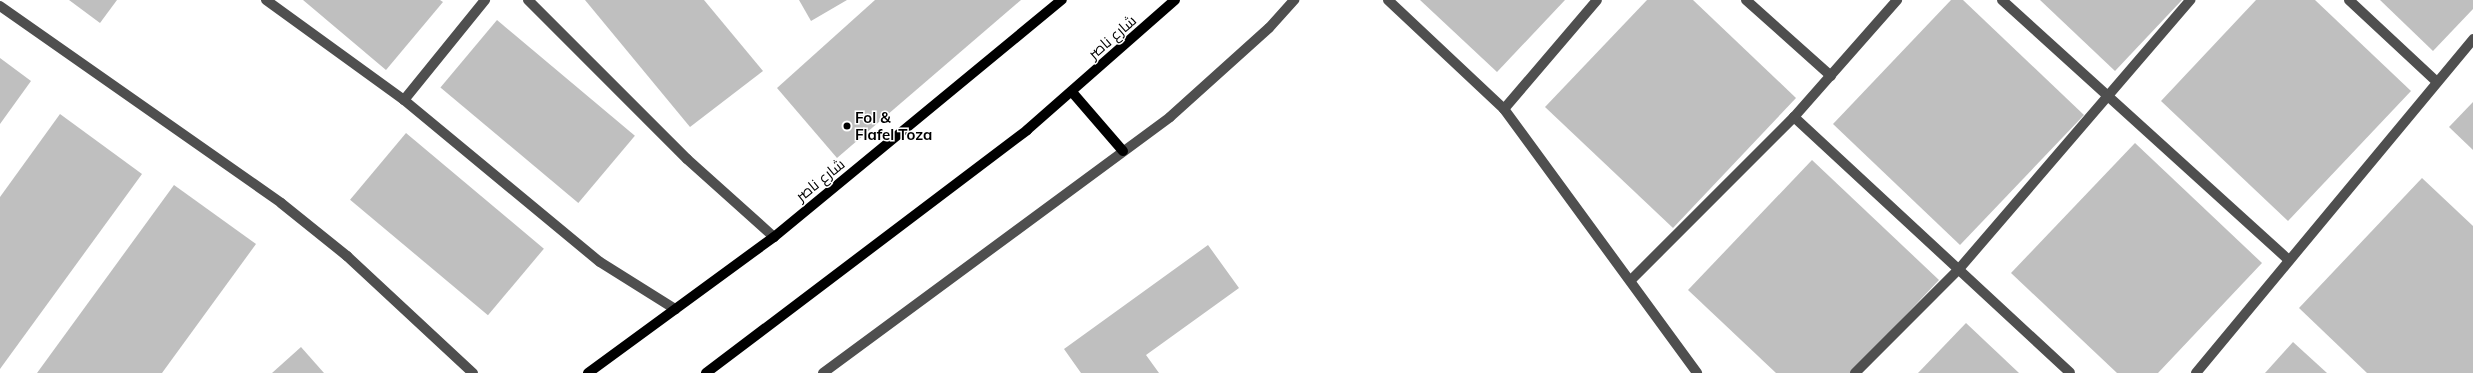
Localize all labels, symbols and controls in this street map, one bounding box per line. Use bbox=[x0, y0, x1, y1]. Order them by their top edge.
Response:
street label: شارع ناصر bbox=[1084, 11, 1140, 63]
place label: Fol & Flafel Toza bbox=[855, 108, 932, 143]
marker: Fol & Flafel Toza bbox=[842, 121, 852, 131]
street label: شارع ناصر bbox=[792, 155, 848, 205]

